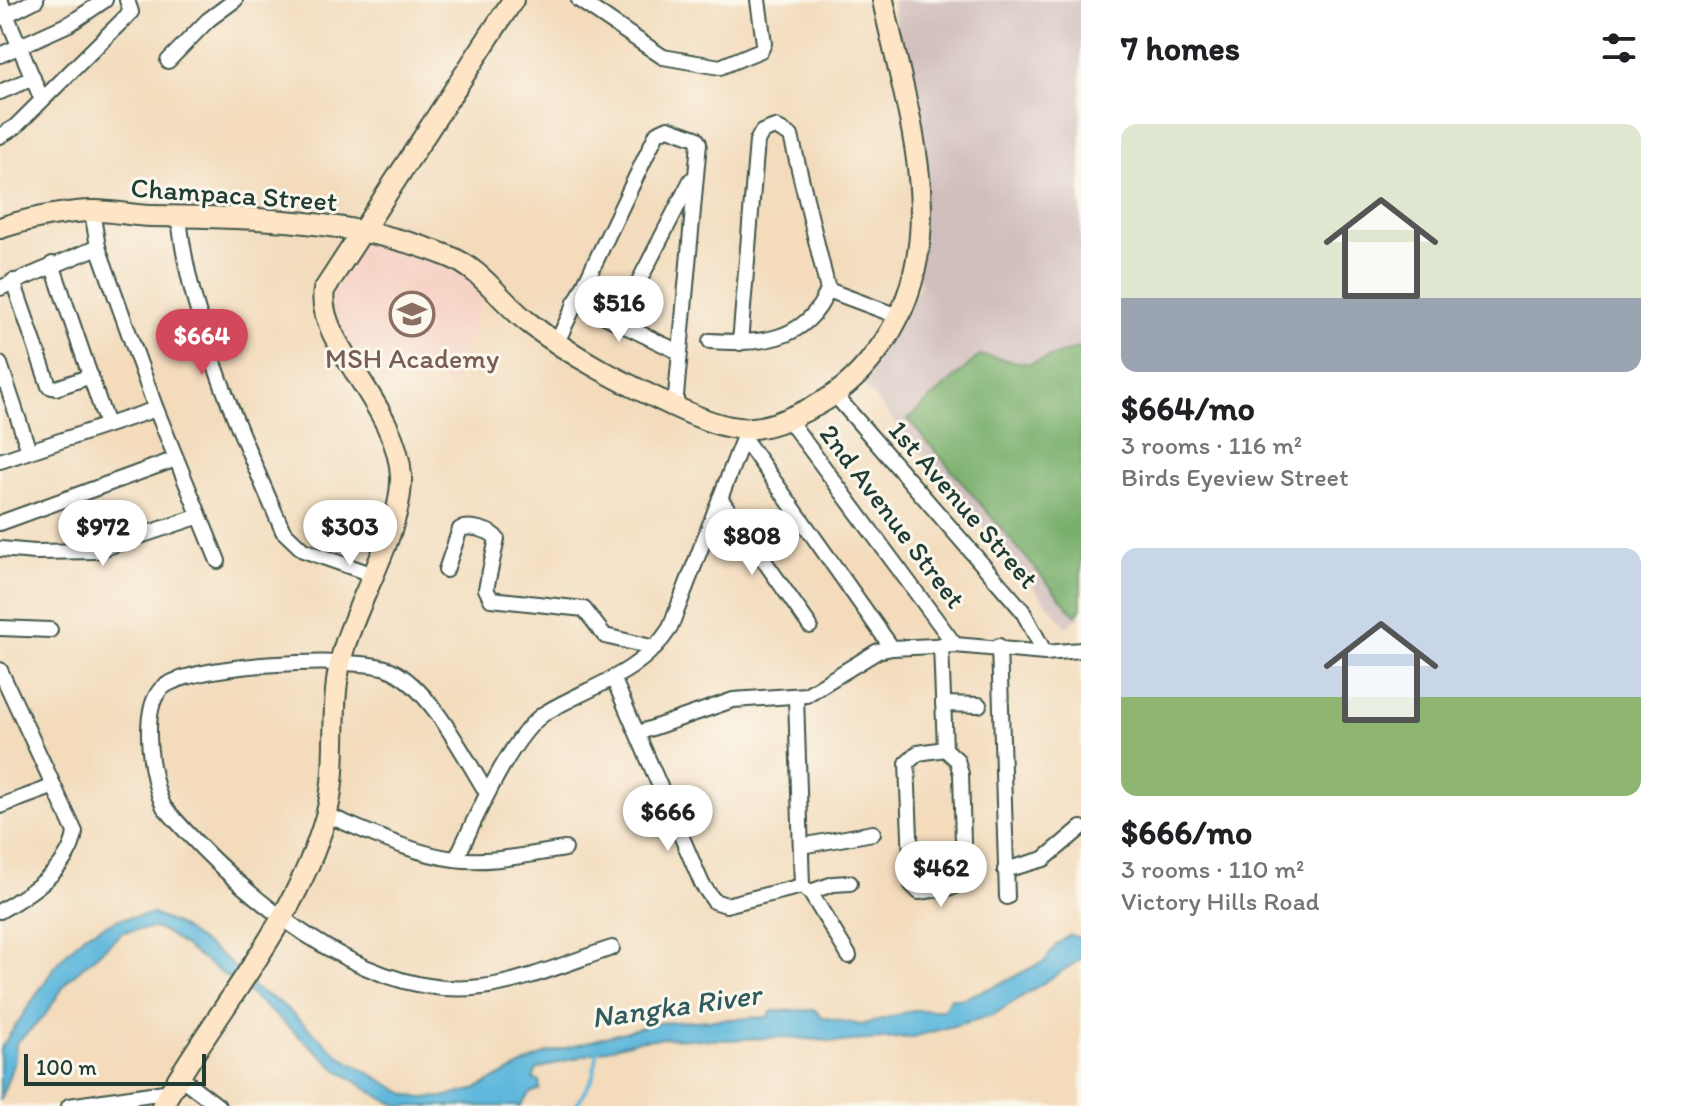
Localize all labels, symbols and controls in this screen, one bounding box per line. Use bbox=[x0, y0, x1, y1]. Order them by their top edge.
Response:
icon: filters bbox=[1597, 26, 1641, 70]
text: 7 homes bbox=[1121, 28, 1240, 69]
street label: Champaca Street bbox=[129, 170, 339, 218]
icon: home bbox=[1309, 176, 1453, 320]
pin: $516 bbox=[572, 276, 666, 344]
text: $516 bbox=[593, 286, 645, 318]
school or university icon: MSH Academy bbox=[388, 290, 436, 338]
pin: $664 bbox=[155, 309, 249, 377]
text: $664 bbox=[174, 319, 230, 351]
place label: MSH Academy bbox=[325, 341, 499, 375]
text: $664/mo bbox=[1121, 388, 1255, 429]
street label: 1st Avenue Street bbox=[882, 413, 1046, 595]
street label: 2nd Avenue Street bbox=[813, 417, 973, 615]
text: 3 rooms · 116 m² bbox=[1121, 429, 1302, 461]
text: Birds Eyeview Street bbox=[1121, 461, 1349, 493]
pin: $972 bbox=[56, 500, 150, 568]
pin: $303 bbox=[303, 500, 397, 568]
pin: $808 bbox=[705, 509, 799, 577]
text: $972 bbox=[76, 510, 130, 542]
text: $303 bbox=[321, 510, 379, 542]
text: $808 bbox=[723, 519, 781, 551]
icon: home bbox=[1309, 600, 1453, 744]
pin: $666 bbox=[621, 785, 715, 853]
text: $666 bbox=[641, 795, 695, 827]
text: $666/mo bbox=[1121, 812, 1252, 853]
pin: $462 bbox=[894, 841, 988, 909]
text: $462 bbox=[913, 851, 969, 883]
text: 3 rooms · 110 m² bbox=[1121, 853, 1304, 885]
text: Victory Hills Road bbox=[1121, 885, 1319, 917]
water label: Nangka River bbox=[589, 975, 766, 1036]
scale bar bbox=[24, 1050, 206, 1086]
text: 100 m bbox=[36, 1054, 97, 1081]

